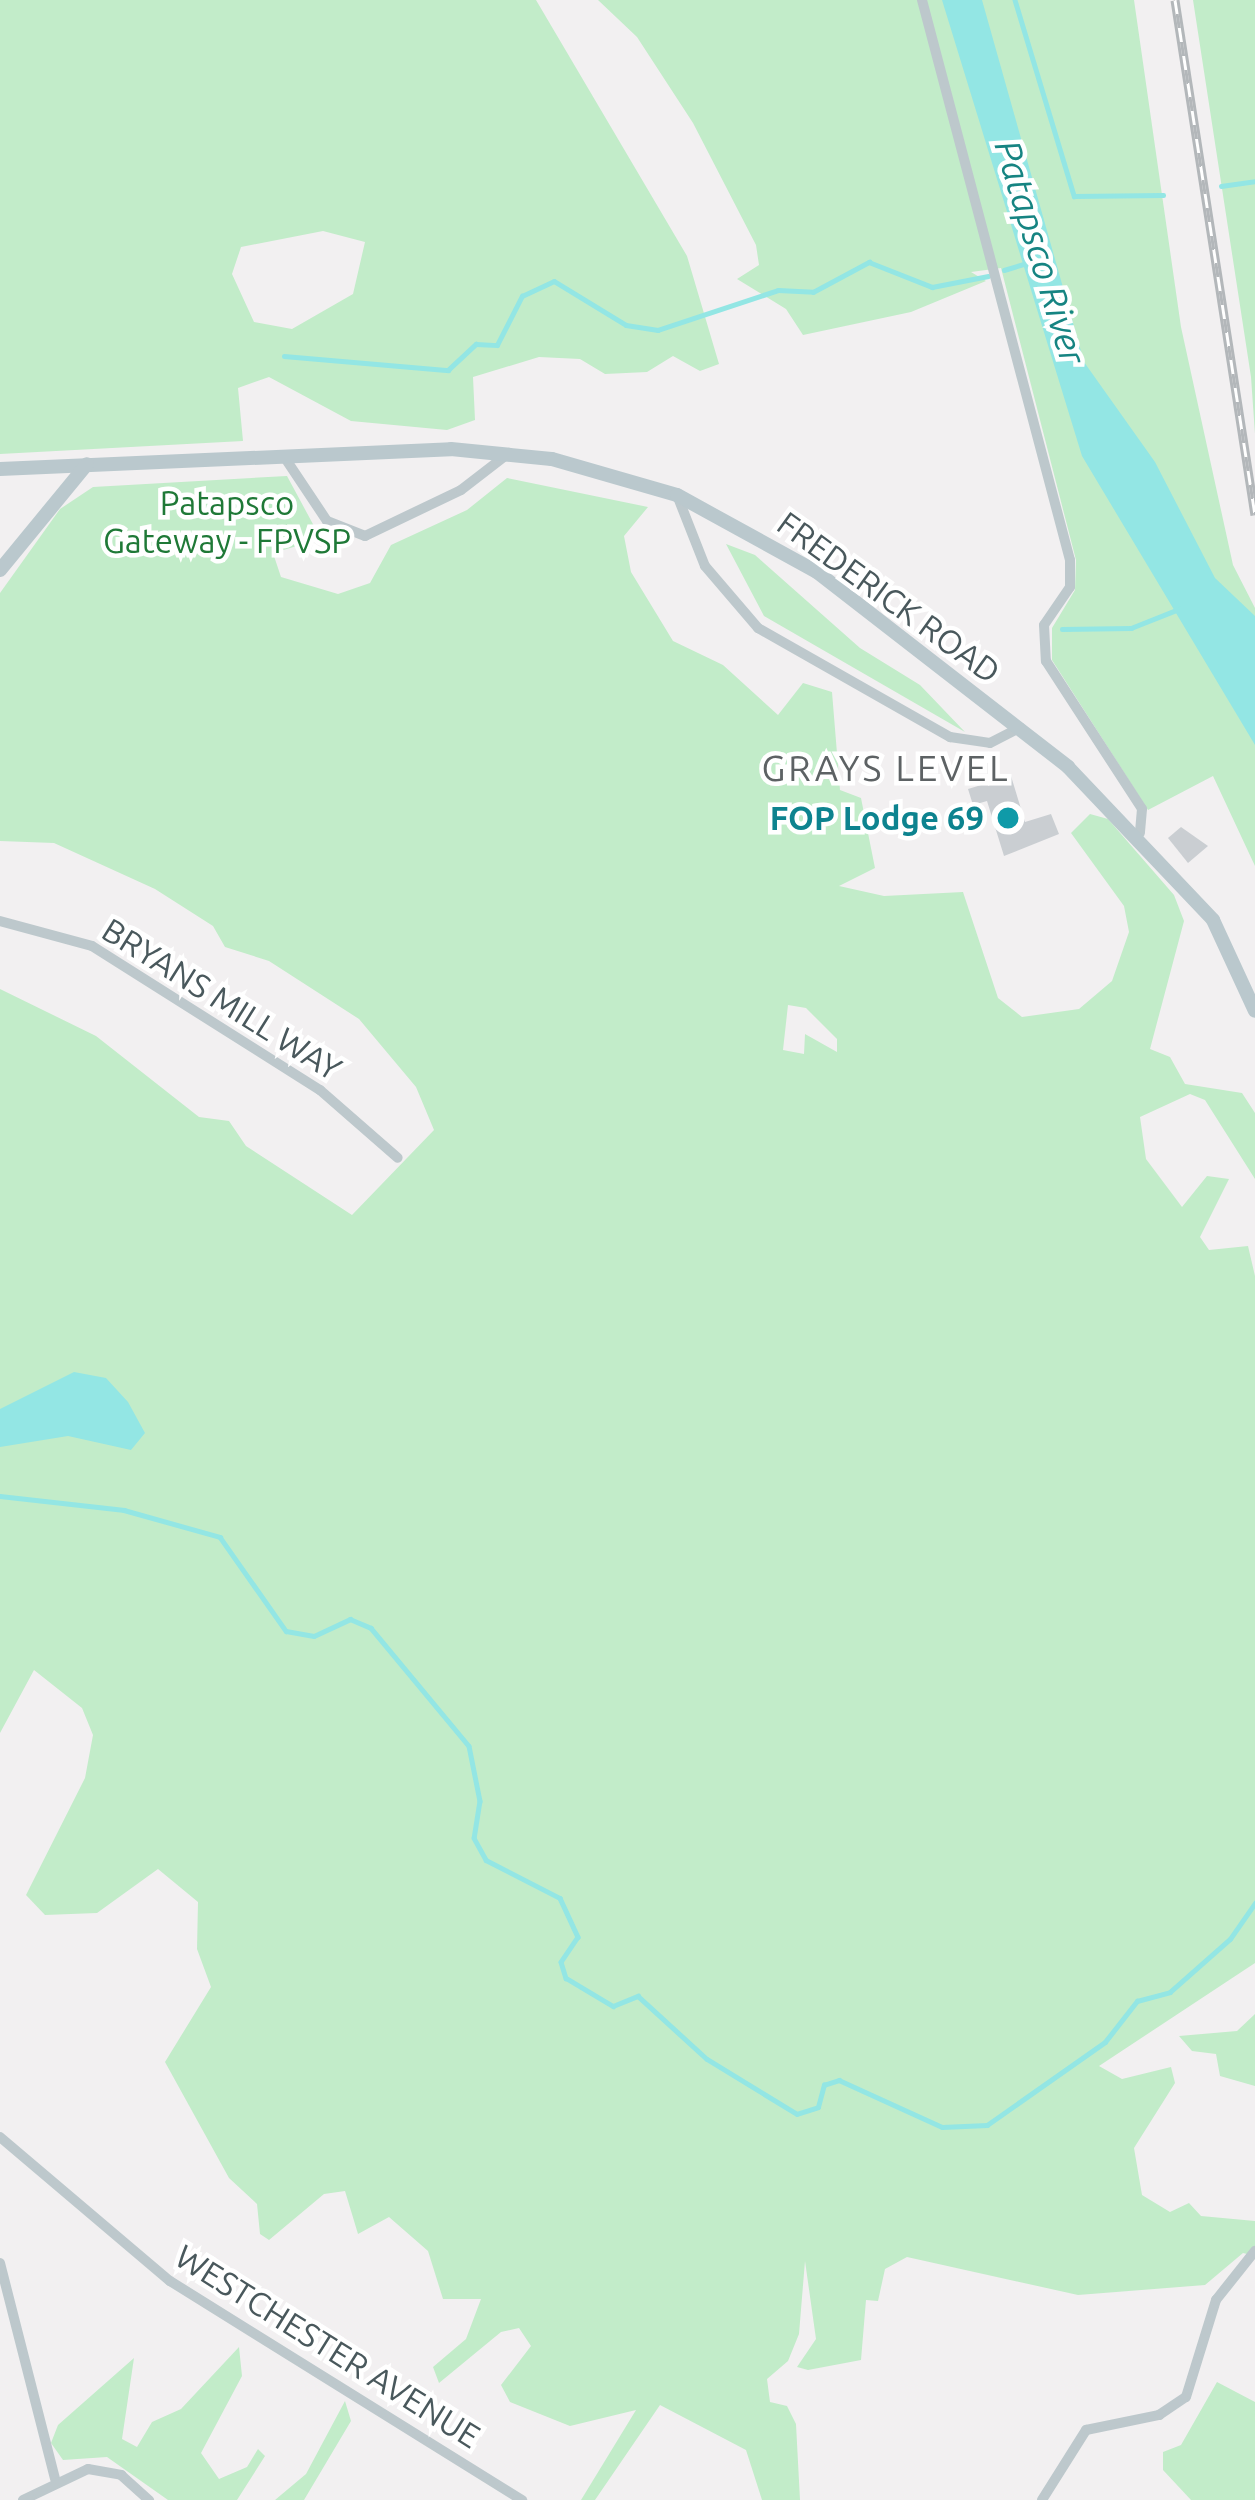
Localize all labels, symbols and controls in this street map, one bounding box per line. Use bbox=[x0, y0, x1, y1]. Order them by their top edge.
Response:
water label: Patapsco River bbox=[986, 135, 1096, 369]
park label: Patapsco Gateway - FPVSP bbox=[103, 483, 351, 561]
street label: FREDERICK ROAD bbox=[770, 503, 1008, 691]
district label: GRAYS LEVEL bbox=[761, 746, 1011, 790]
place label: FOP Lodge 69 bbox=[770, 798, 984, 838]
marker: FOP Lodge 69 bbox=[995, 805, 1021, 831]
street label: BRYANS MILL WAY bbox=[95, 909, 349, 1089]
street label: WESTCHESTER AVENUE bbox=[168, 2236, 488, 2456]

